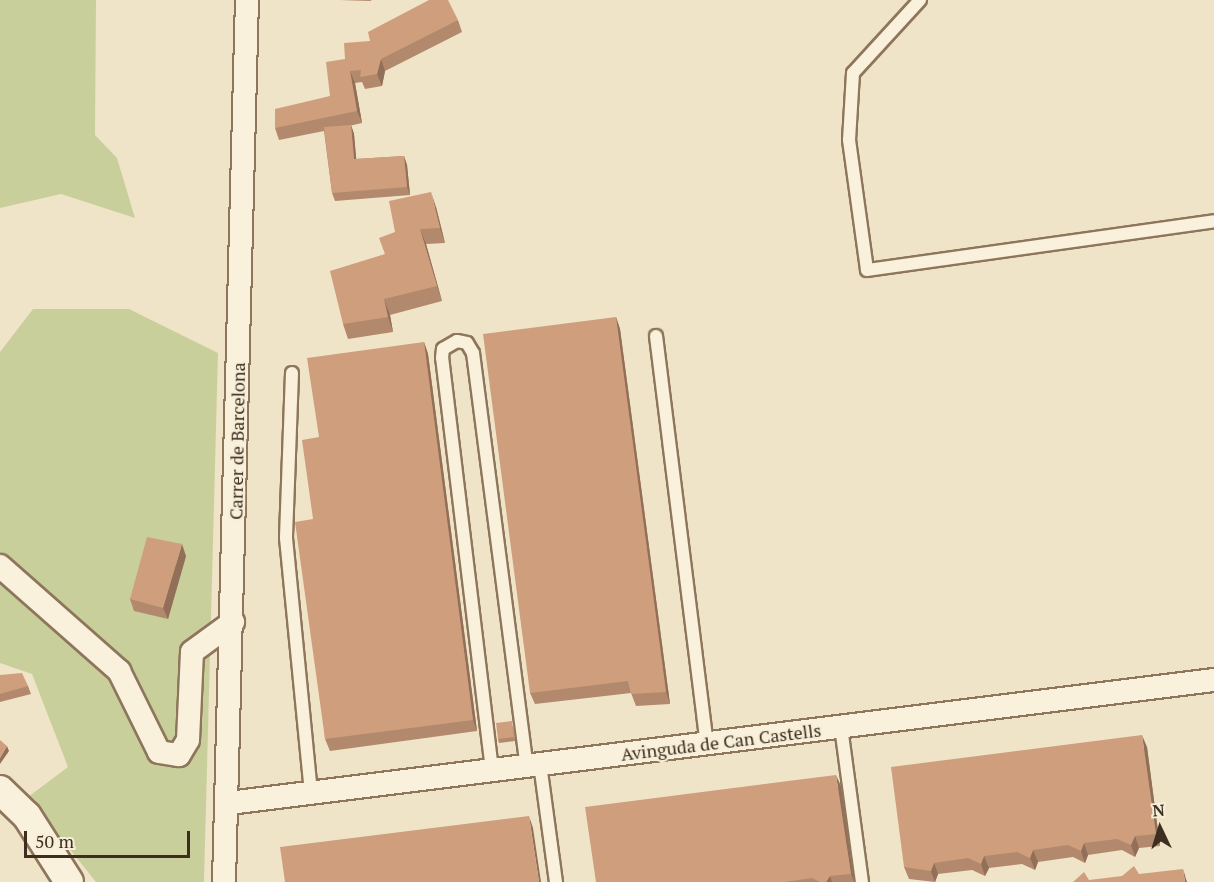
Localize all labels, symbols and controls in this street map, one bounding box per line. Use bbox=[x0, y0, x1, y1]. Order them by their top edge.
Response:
street label: Carrer de Barcelona bbox=[225, 362, 249, 520]
street label: Avinguda de Can Castells bbox=[620, 719, 822, 765]
north arrow bbox=[1130, 798, 1190, 858]
text: N bbox=[1152, 799, 1166, 821]
scale bar bbox=[27, 819, 194, 857]
text: 50 m bbox=[35, 829, 74, 853]

